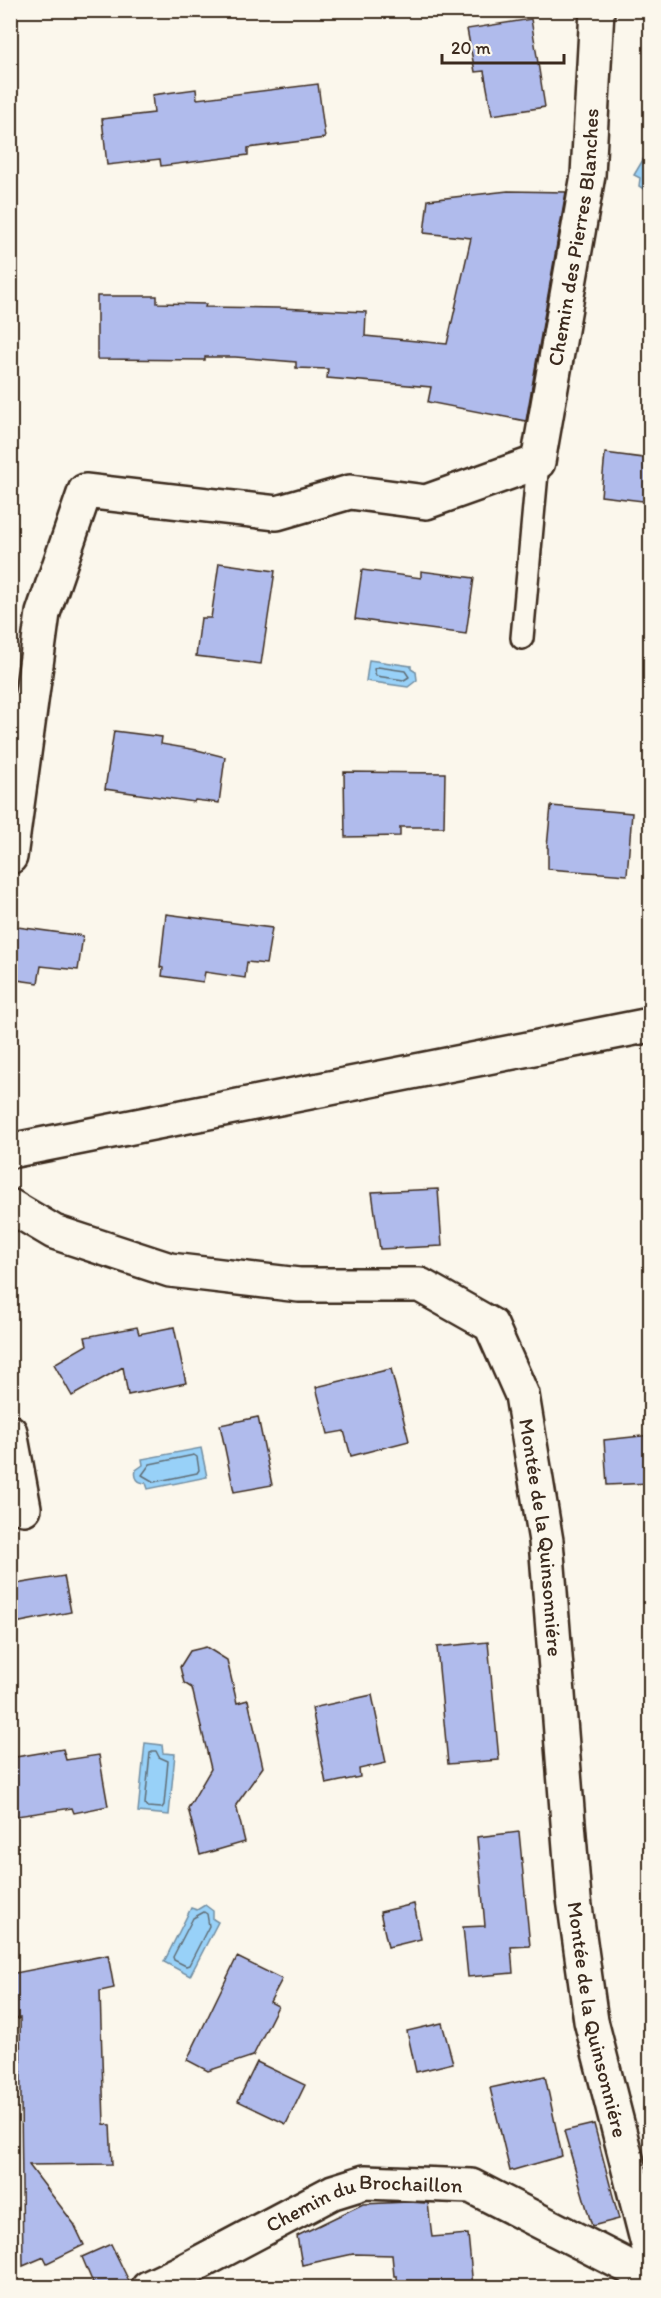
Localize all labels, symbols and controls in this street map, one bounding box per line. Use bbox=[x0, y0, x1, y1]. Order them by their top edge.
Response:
scale bar bbox=[442, 27, 564, 65]
text: 20 m bbox=[451, 37, 491, 59]
street label: Chemin des Pierres Blanches bbox=[542, 108, 604, 368]
street label: Montée de la Quinsonniére bbox=[514, 1416, 568, 1658]
street label: Montée de la Quinsonniére bbox=[562, 1900, 633, 2140]
street label: Chemin du Brochaillon bbox=[261, 2169, 463, 2237]

